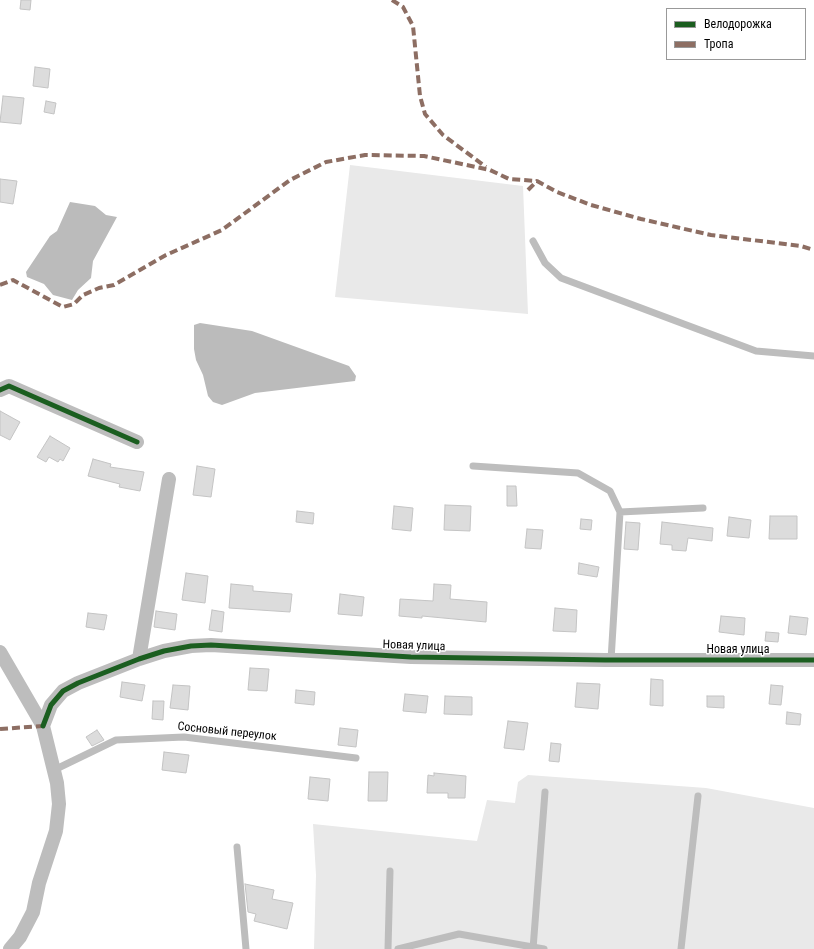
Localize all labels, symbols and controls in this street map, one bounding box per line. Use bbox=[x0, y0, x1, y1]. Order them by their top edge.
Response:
legend bbox=[666, 8, 806, 60]
text: Велодорожка bbox=[704, 17, 772, 31]
text: Тропа bbox=[704, 37, 733, 51]
street label: Новая улица bbox=[382, 638, 446, 654]
street label: Новая улица bbox=[707, 643, 769, 657]
street label: Сосновый переулок bbox=[177, 720, 277, 744]

